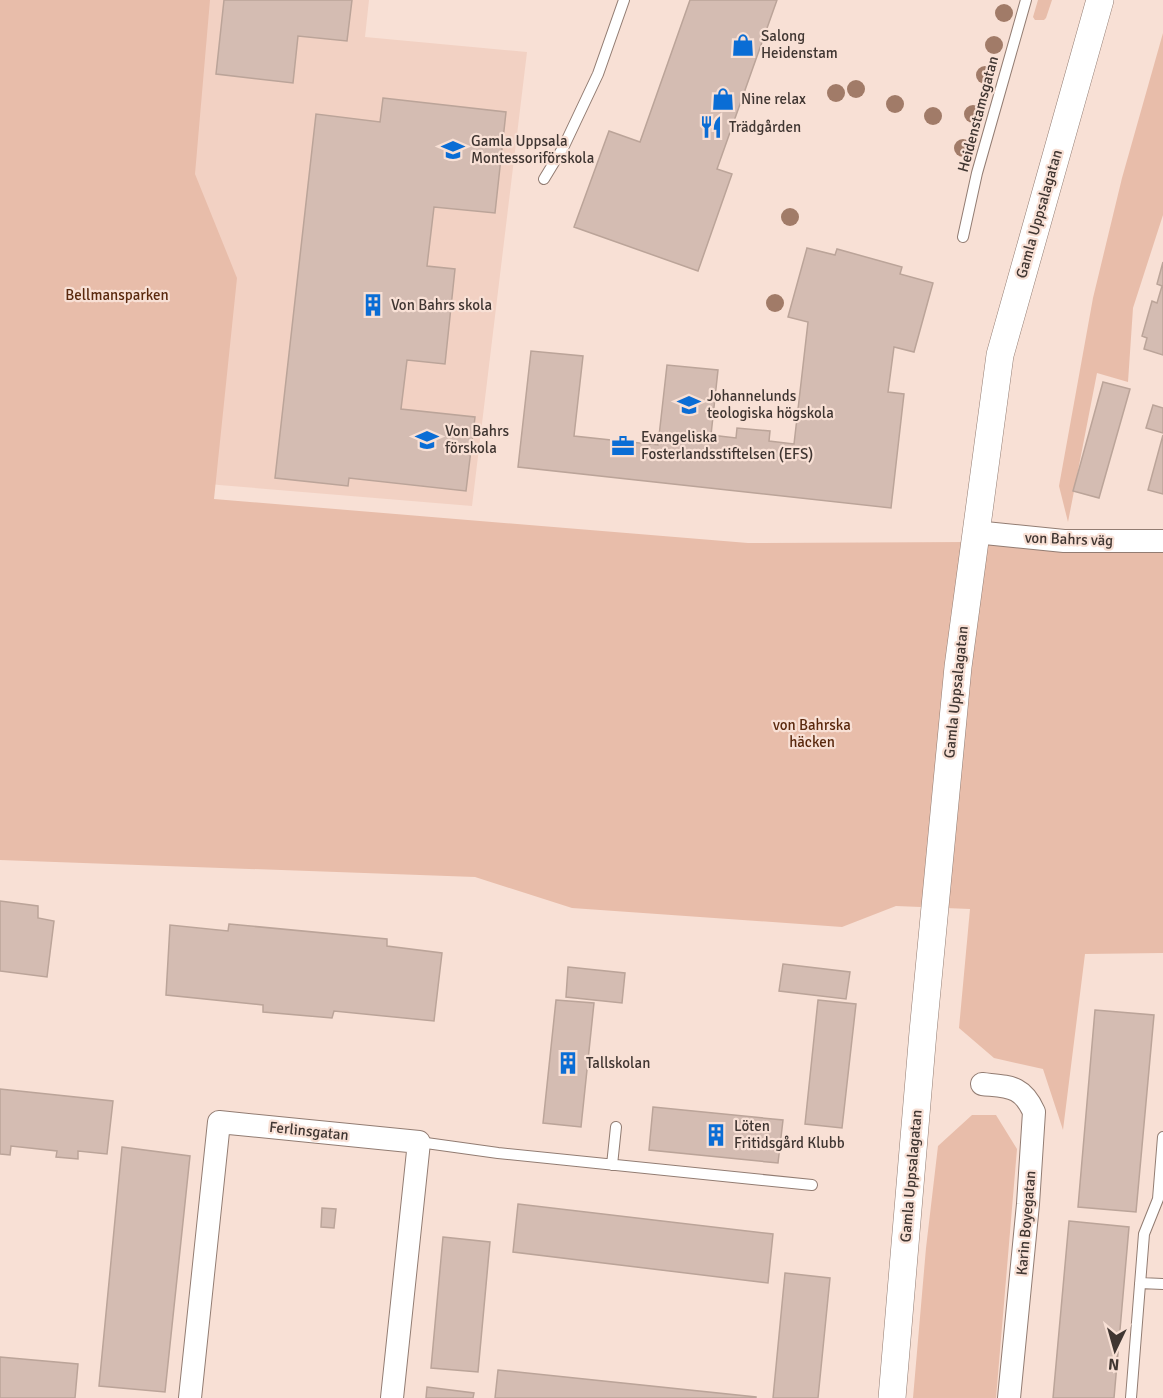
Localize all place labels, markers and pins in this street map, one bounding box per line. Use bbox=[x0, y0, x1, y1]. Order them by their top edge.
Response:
place label: Salong Heidenstam bbox=[761, 27, 838, 62]
shop icon: Salong Heidenstam bbox=[730, 32, 756, 58]
shop icon: Nine relax bbox=[710, 86, 736, 112]
place label: Nine relax bbox=[741, 90, 806, 108]
restaurant icon: Trädgården bbox=[698, 114, 724, 140]
place label: Trädgården bbox=[729, 118, 801, 136]
place label: Gamla Uppsala Montessoriförskola bbox=[471, 132, 594, 167]
school or university icon: Gamla Uppsala Montessoriförskola bbox=[440, 137, 466, 163]
building icon: Von Bahrs skola bbox=[360, 292, 386, 318]
place label: Von Bahrs skola bbox=[391, 296, 492, 314]
place label: Johannelunds teologiska högskola bbox=[707, 387, 834, 422]
school or university icon: Johannelunds teologiska högskola bbox=[676, 392, 702, 418]
place label: Von Bahrs förskola bbox=[445, 422, 510, 457]
school or university icon: Von Bahrs förskola bbox=[414, 427, 440, 453]
place label: Evangeliska Fosterlandsstiftelsen (EFS) bbox=[641, 428, 813, 463]
office icon: Evangeliska Fosterlandsstiftelsen (EFS) bbox=[610, 433, 636, 459]
building icon: Tallskolan bbox=[555, 1050, 581, 1076]
place label: Tallskolan bbox=[586, 1054, 650, 1072]
place label: Löten Fritidsgård Klubb bbox=[734, 1117, 845, 1152]
building icon: Löten Fritidsgård Klubb bbox=[703, 1122, 729, 1148]

